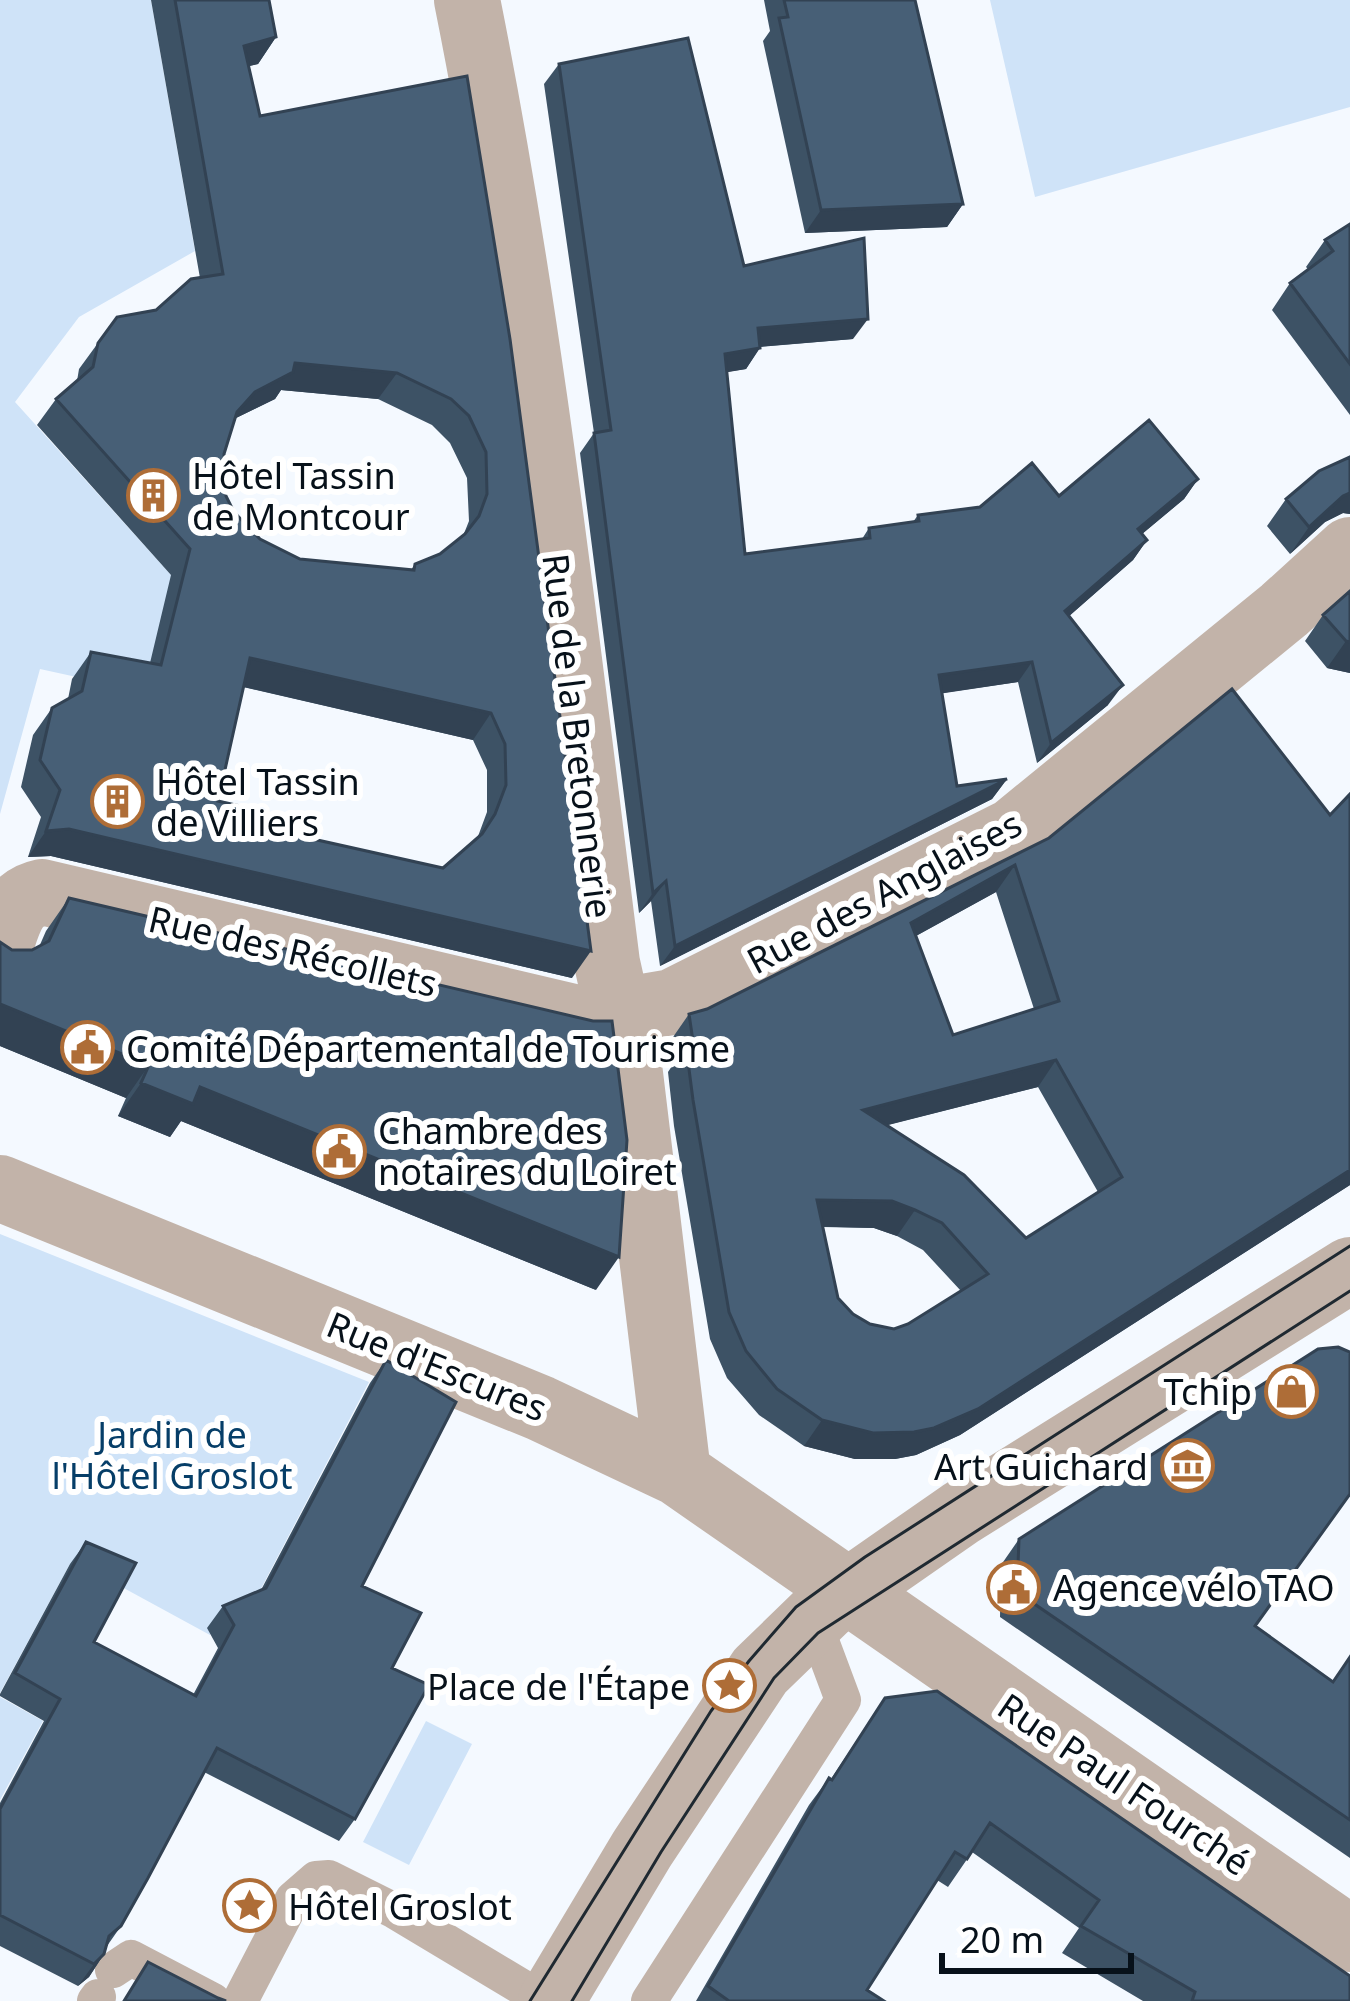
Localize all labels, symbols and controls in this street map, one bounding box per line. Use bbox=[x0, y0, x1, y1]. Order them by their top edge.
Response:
place label: Hôtel Tassin de Montcour bbox=[192, 451, 410, 541]
building icon: Hôtel Tassin de Montcour bbox=[125, 468, 181, 524]
street label: Rue de la Bretonnerie bbox=[531, 551, 625, 921]
place label: Hôtel Tassin de Villiers bbox=[156, 757, 360, 847]
building icon: Hôtel Tassin de Villiers bbox=[89, 774, 145, 830]
street label: Rue des Anglaises bbox=[738, 799, 1030, 985]
street label: Rue des Récollets bbox=[144, 894, 442, 1008]
public building icon: Comité Départemental de Tourisme bbox=[59, 1020, 115, 1076]
place label: Comité Départemental de Tourisme bbox=[126, 1024, 730, 1073]
place label: Chambre des notaires du Loiret bbox=[378, 1106, 677, 1196]
public building icon: Chambre des notaires du Loiret bbox=[311, 1123, 367, 1179]
street label: Rue d'Escures bbox=[320, 1300, 554, 1432]
shop icon: Tchip bbox=[1263, 1363, 1319, 1419]
place label: Tchip bbox=[1164, 1367, 1252, 1416]
park label: Jardin de l'Hôtel Groslot bbox=[51, 1410, 293, 1500]
museum icon: Art Guichard bbox=[1159, 1438, 1215, 1494]
place label: Art Guichard bbox=[934, 1442, 1148, 1491]
public building icon: Agence vélo TAO bbox=[986, 1559, 1042, 1615]
place label: Agence vélo TAO bbox=[1053, 1563, 1335, 1612]
place icon: Place de l'Étape bbox=[701, 1658, 757, 1714]
place label: Place de l'Étape bbox=[427, 1662, 690, 1711]
street label: Rue Paul Fourché bbox=[988, 1682, 1260, 1886]
place icon: Hôtel Groslot bbox=[221, 1878, 277, 1934]
place label: Hôtel Groslot bbox=[288, 1882, 512, 1931]
scale bar bbox=[942, 1899, 1131, 1973]
text: 20 m bbox=[960, 1915, 1044, 1964]

